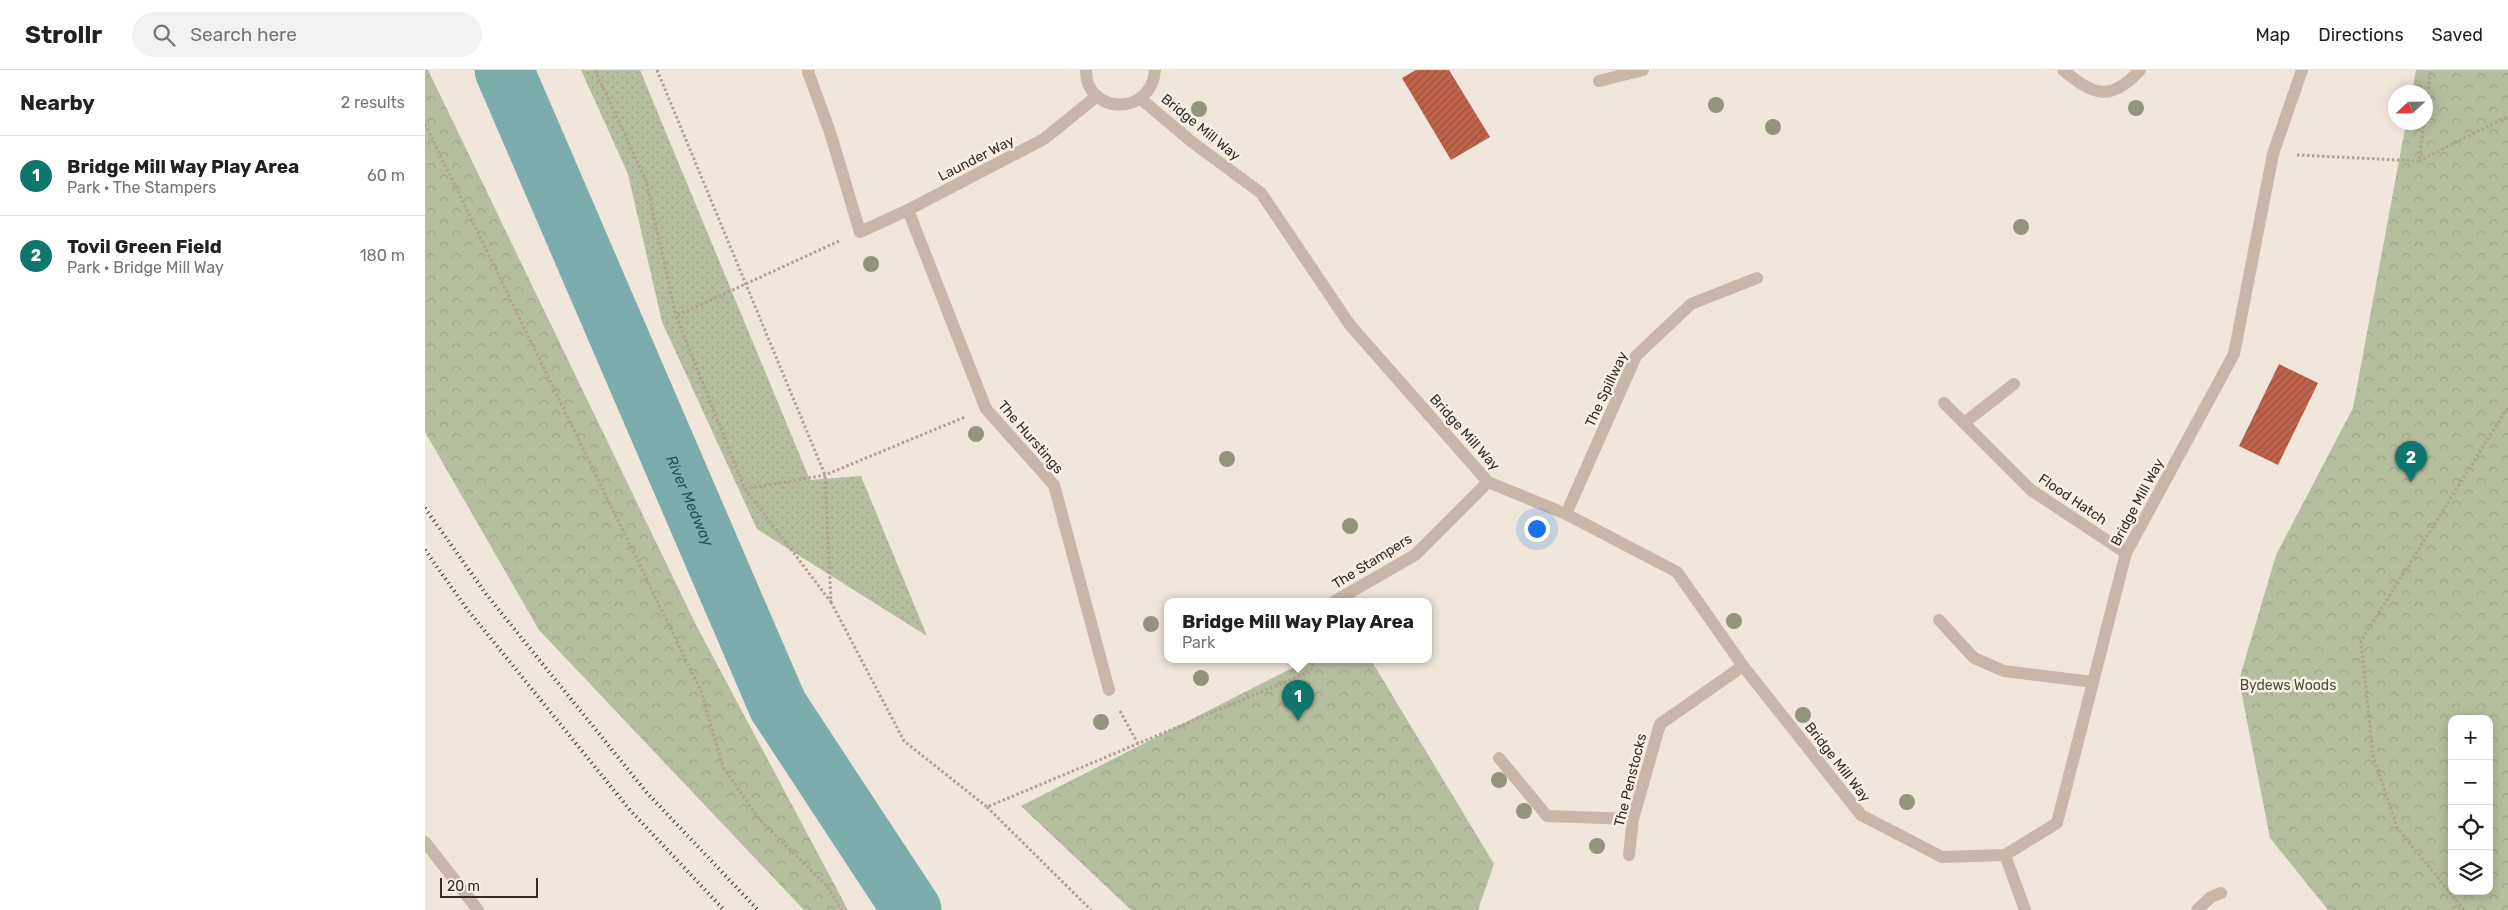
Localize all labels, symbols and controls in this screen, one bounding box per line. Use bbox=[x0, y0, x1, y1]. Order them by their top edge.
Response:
search box bbox=[132, 12, 482, 57]
text: Strollr bbox=[25, 21, 102, 49]
icon: search bbox=[150, 21, 178, 49]
text: Search here bbox=[190, 23, 297, 46]
text: Map bbox=[2255, 24, 2290, 46]
text: Directions bbox=[2318, 24, 2404, 46]
text: Saved bbox=[2432, 24, 2483, 46]
north arrow bbox=[2388, 85, 2433, 130]
text: Nearby bbox=[20, 90, 95, 115]
street label: Bridge Mill Way bbox=[1158, 90, 1244, 165]
text: 2 results bbox=[341, 93, 405, 112]
street label: Launder Way bbox=[935, 132, 1017, 185]
text: Bridge Mill Way Play Area bbox=[67, 155, 299, 178]
text: 1 bbox=[32, 166, 40, 185]
text: 60 m bbox=[367, 166, 405, 185]
text: Park · The Stampers bbox=[67, 178, 216, 197]
text: Tovil Green Field bbox=[67, 235, 222, 258]
text: 2 bbox=[31, 246, 41, 265]
text: 180 m bbox=[360, 246, 405, 265]
text: Park · Bridge Mill Way bbox=[67, 258, 224, 277]
street label: The Spillway bbox=[1582, 349, 1631, 430]
street label: Bridge Mill Way bbox=[1426, 391, 1503, 474]
street label: The Hurstings bbox=[994, 397, 1067, 477]
pin: 2 bbox=[2395, 441, 2427, 482]
water label: River Medway bbox=[662, 452, 717, 550]
street label: Bridge Mill Way bbox=[2107, 455, 2168, 549]
street label: Flood Hatch bbox=[2035, 470, 2110, 528]
your location bbox=[1524, 516, 1550, 542]
street label: The Stampers bbox=[1329, 530, 1415, 593]
popup bbox=[1164, 598, 1432, 663]
text: Bridge Mill Way Play Area bbox=[1182, 610, 1414, 633]
text: Park bbox=[1182, 633, 1215, 652]
park label: Bydews Woods bbox=[2240, 677, 2336, 694]
pin: 1 bbox=[1282, 680, 1314, 721]
map controls bbox=[2448, 715, 2493, 895]
button: + bbox=[2448, 715, 2493, 760]
street label: Bridge Mill Way bbox=[1801, 719, 1874, 806]
street label: The Penstocks bbox=[1611, 732, 1650, 828]
button: − bbox=[2448, 760, 2493, 805]
button: locate bbox=[2448, 805, 2493, 850]
button: layers bbox=[2448, 850, 2493, 895]
scale bar bbox=[440, 875, 537, 898]
text: 20 m bbox=[447, 878, 480, 895]

